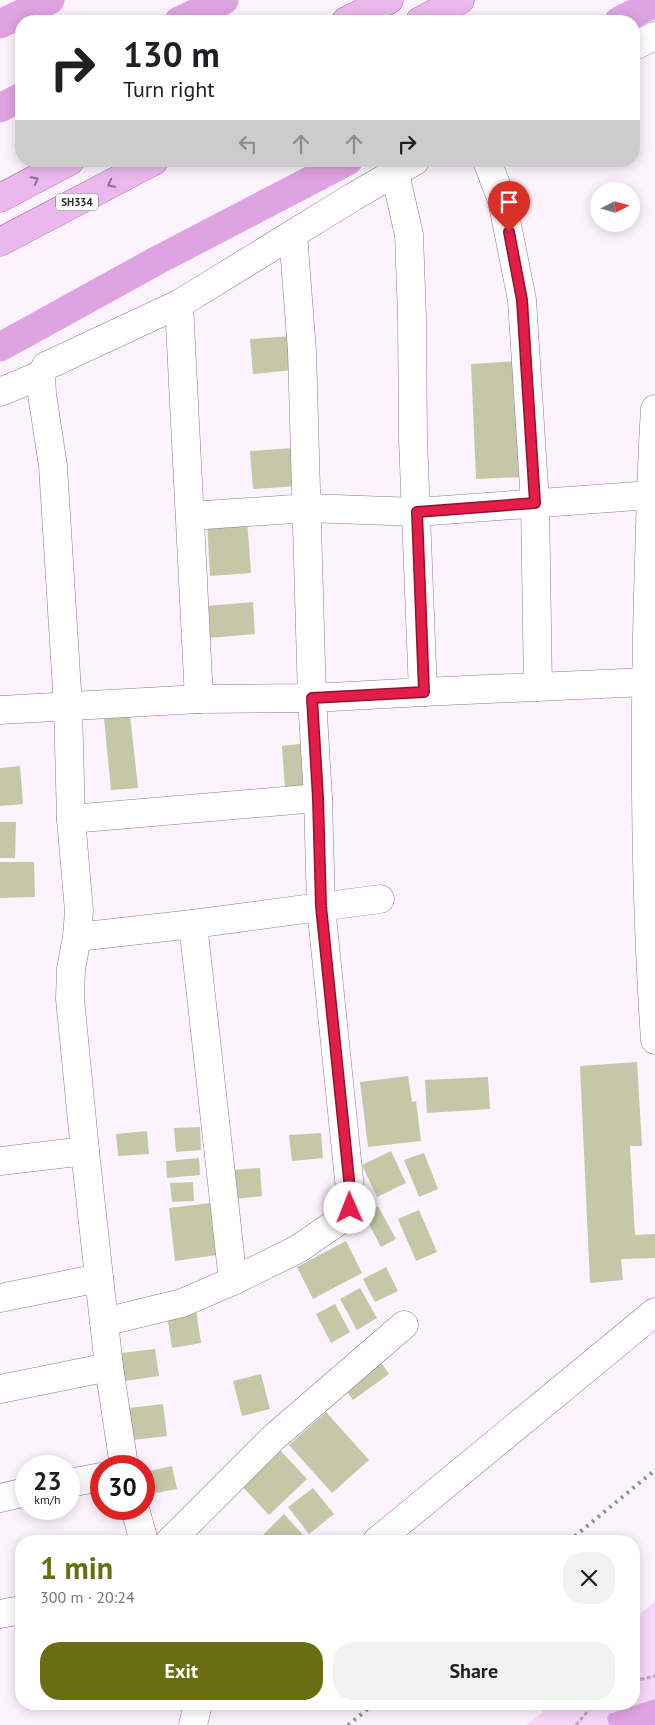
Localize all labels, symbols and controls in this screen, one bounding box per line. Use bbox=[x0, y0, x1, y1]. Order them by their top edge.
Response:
text: 130 m bbox=[123, 31, 220, 77]
icon: right bbox=[40, 35, 105, 100]
text: Turn right bbox=[123, 75, 215, 103]
icon: left bbox=[234, 130, 262, 158]
icon: ahead bbox=[287, 130, 315, 158]
icon: ahead bbox=[340, 130, 368, 158]
icon: right bbox=[393, 130, 421, 158]
one-way arrow bbox=[30, 176, 39, 186]
one-way arrow bbox=[107, 178, 116, 188]
pin bbox=[488, 181, 530, 232]
north arrow bbox=[590, 182, 640, 232]
map controls bbox=[590, 182, 640, 232]
icon: arrive bbox=[495, 188, 523, 216]
road number: SH334 bbox=[56, 193, 98, 210]
position arrow bbox=[323, 1181, 375, 1233]
speed limit sign: 30 bbox=[90, 1455, 155, 1520]
text: 23 bbox=[33, 1465, 62, 1497]
text: km/h bbox=[34, 1492, 61, 1507]
text: 1 min bbox=[40, 1548, 113, 1587]
button: close bbox=[563, 1552, 615, 1604]
text: 300 m · 20:24 bbox=[40, 1587, 135, 1607]
button: Exit bbox=[40, 1642, 323, 1700]
button: Share bbox=[333, 1642, 615, 1700]

